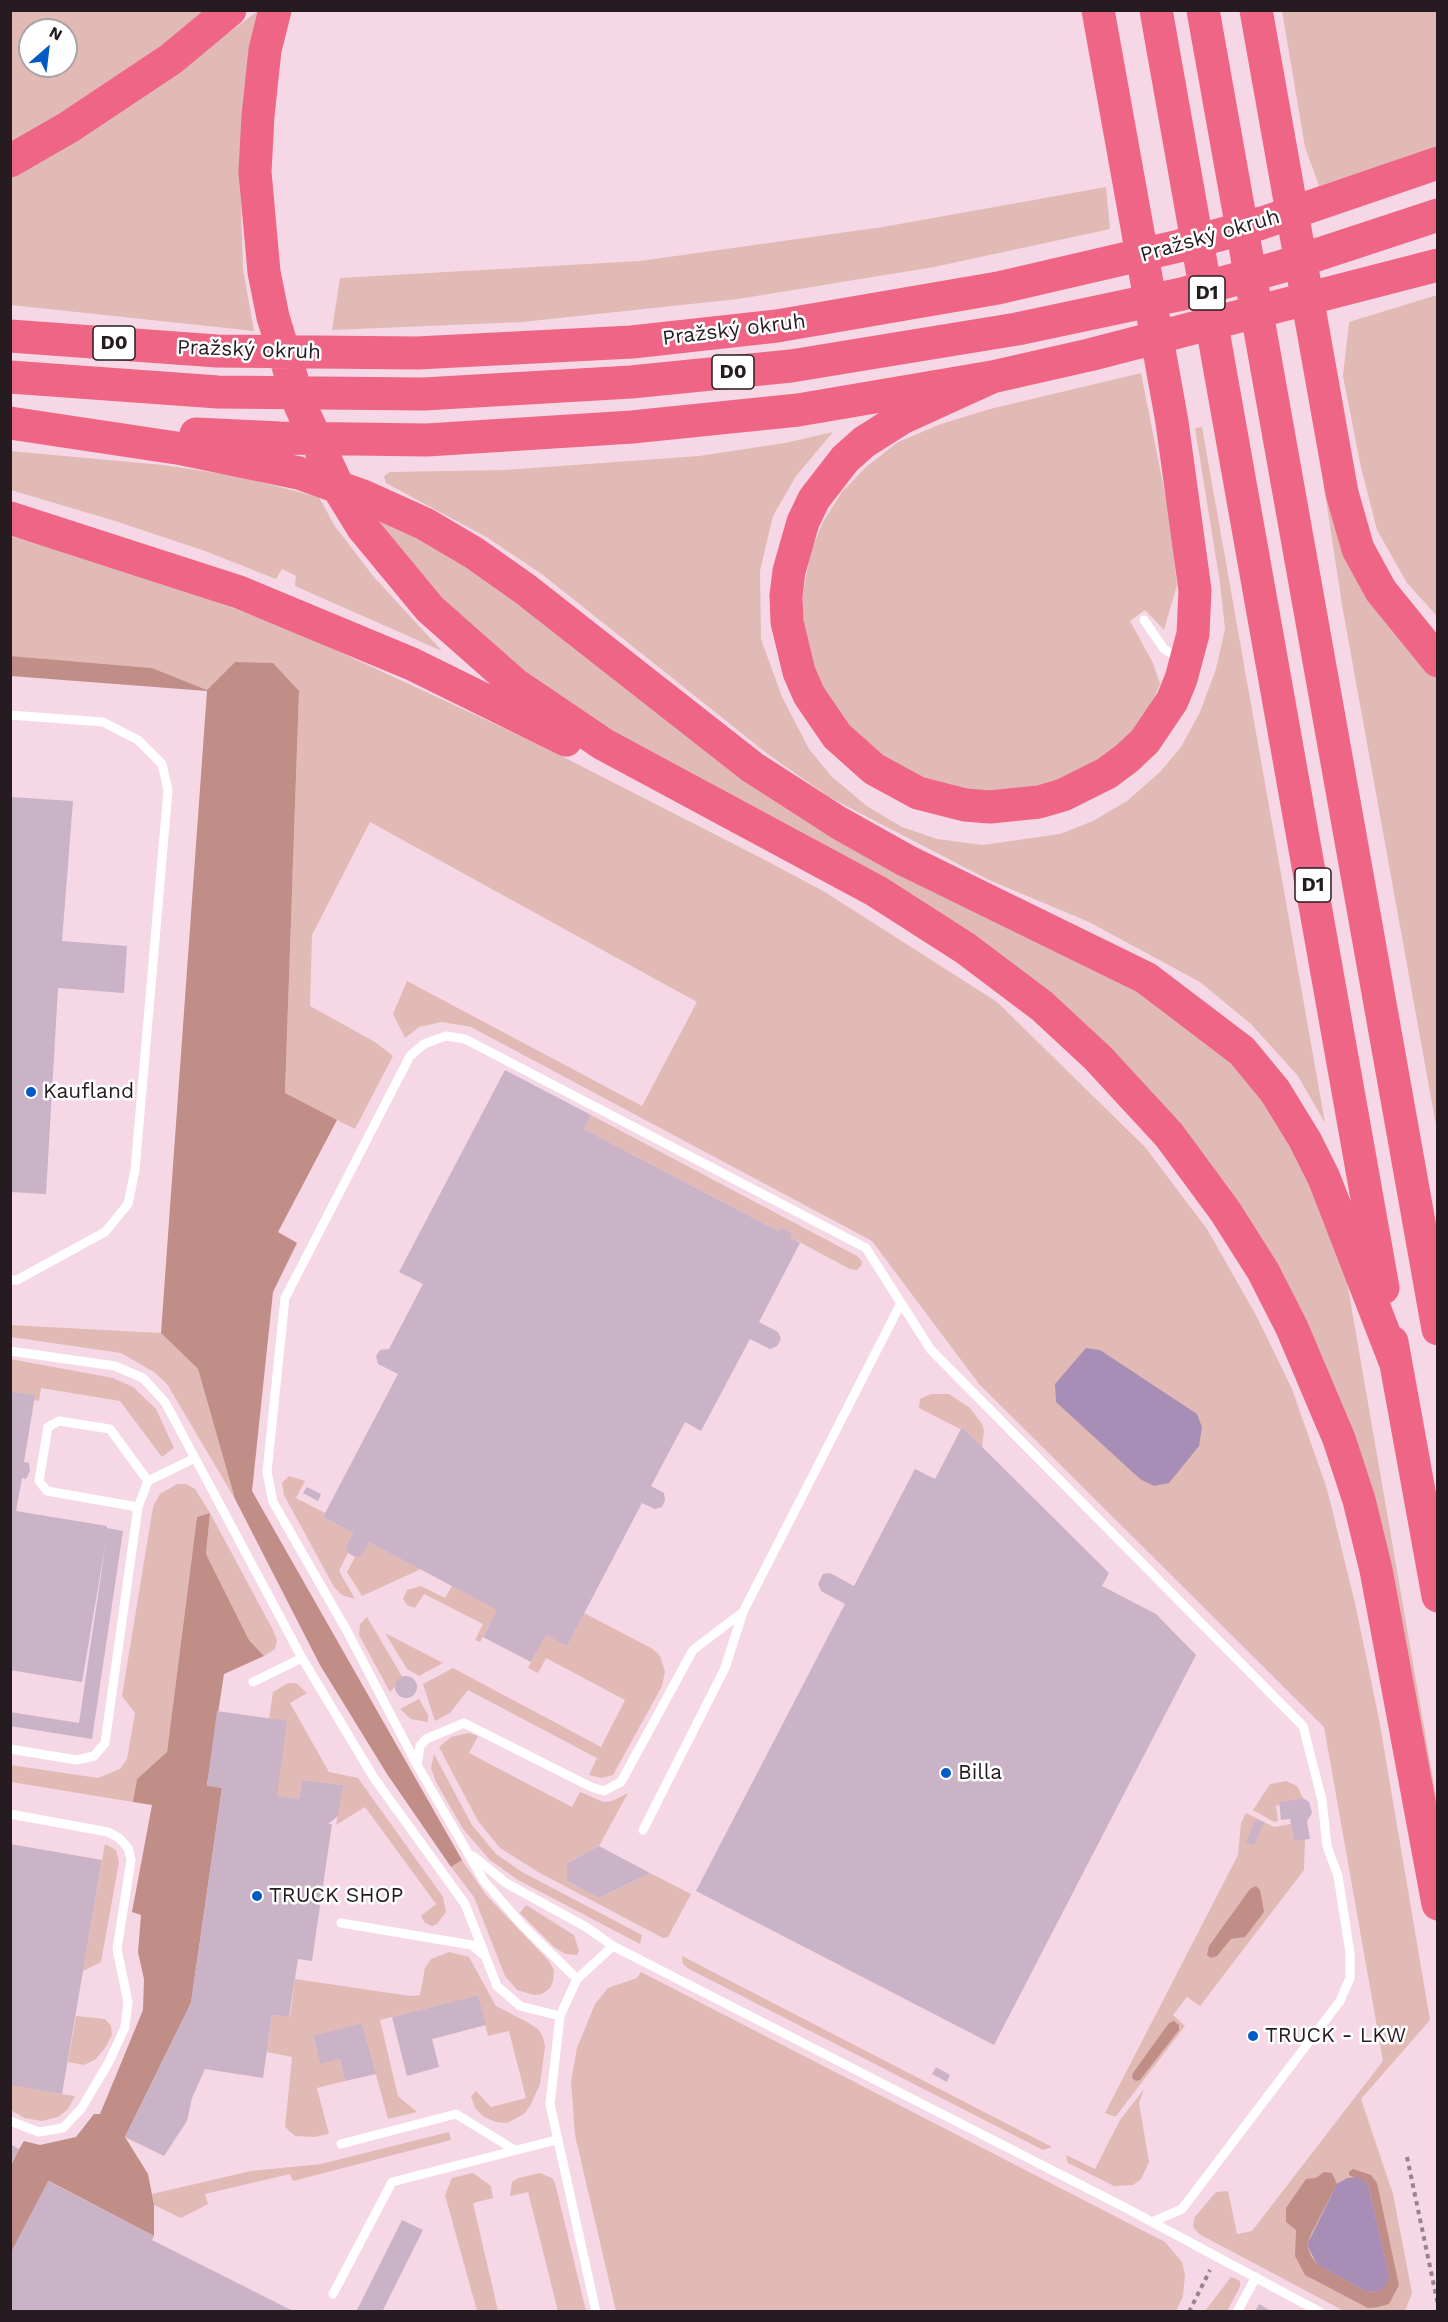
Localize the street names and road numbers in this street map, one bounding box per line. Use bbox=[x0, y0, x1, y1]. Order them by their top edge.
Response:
street label: Pražský okruh bbox=[1137, 204, 1283, 268]
road number: D1 bbox=[1189, 276, 1225, 310]
street label: Pražský okruh bbox=[661, 309, 807, 351]
road number: D0 bbox=[93, 326, 135, 360]
street label: Pražský okruh bbox=[177, 335, 321, 365]
road number: D0 bbox=[712, 355, 754, 389]
road number: D1 bbox=[1295, 868, 1331, 902]

